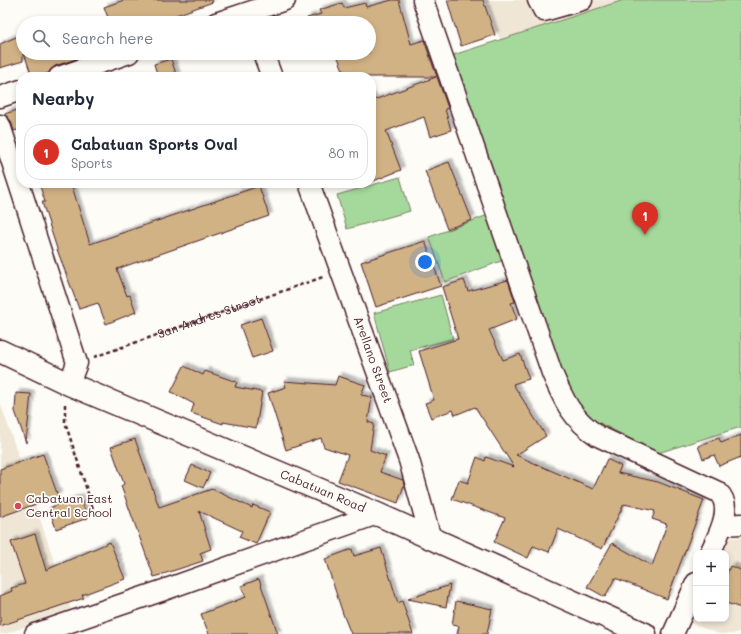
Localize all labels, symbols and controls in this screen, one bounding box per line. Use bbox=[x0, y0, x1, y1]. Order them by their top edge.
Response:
search box bbox=[16, 16, 376, 60]
icon: search bbox=[30, 27, 52, 49]
text: Search here bbox=[62, 28, 153, 48]
text: Nearby bbox=[32, 87, 94, 109]
text: Cabatuan Sports Oval bbox=[71, 134, 238, 154]
text: 1 bbox=[43, 144, 49, 161]
text: 80 m bbox=[329, 144, 359, 161]
text: Sports bbox=[71, 154, 113, 171]
pin: 1 bbox=[632, 202, 658, 235]
your location bbox=[415, 252, 435, 272]
street label: San Andres Street bbox=[155, 290, 263, 341]
street label: Arellano Street bbox=[351, 314, 397, 405]
street label: Cabatuan Road bbox=[278, 465, 369, 515]
place label: Cabatuan East Central School bbox=[26, 490, 112, 520]
marker: Cabatuan East Central School bbox=[13, 501, 23, 511]
map controls bbox=[693, 550, 729, 622]
button: + bbox=[693, 550, 729, 586]
button: − bbox=[693, 586, 729, 622]

